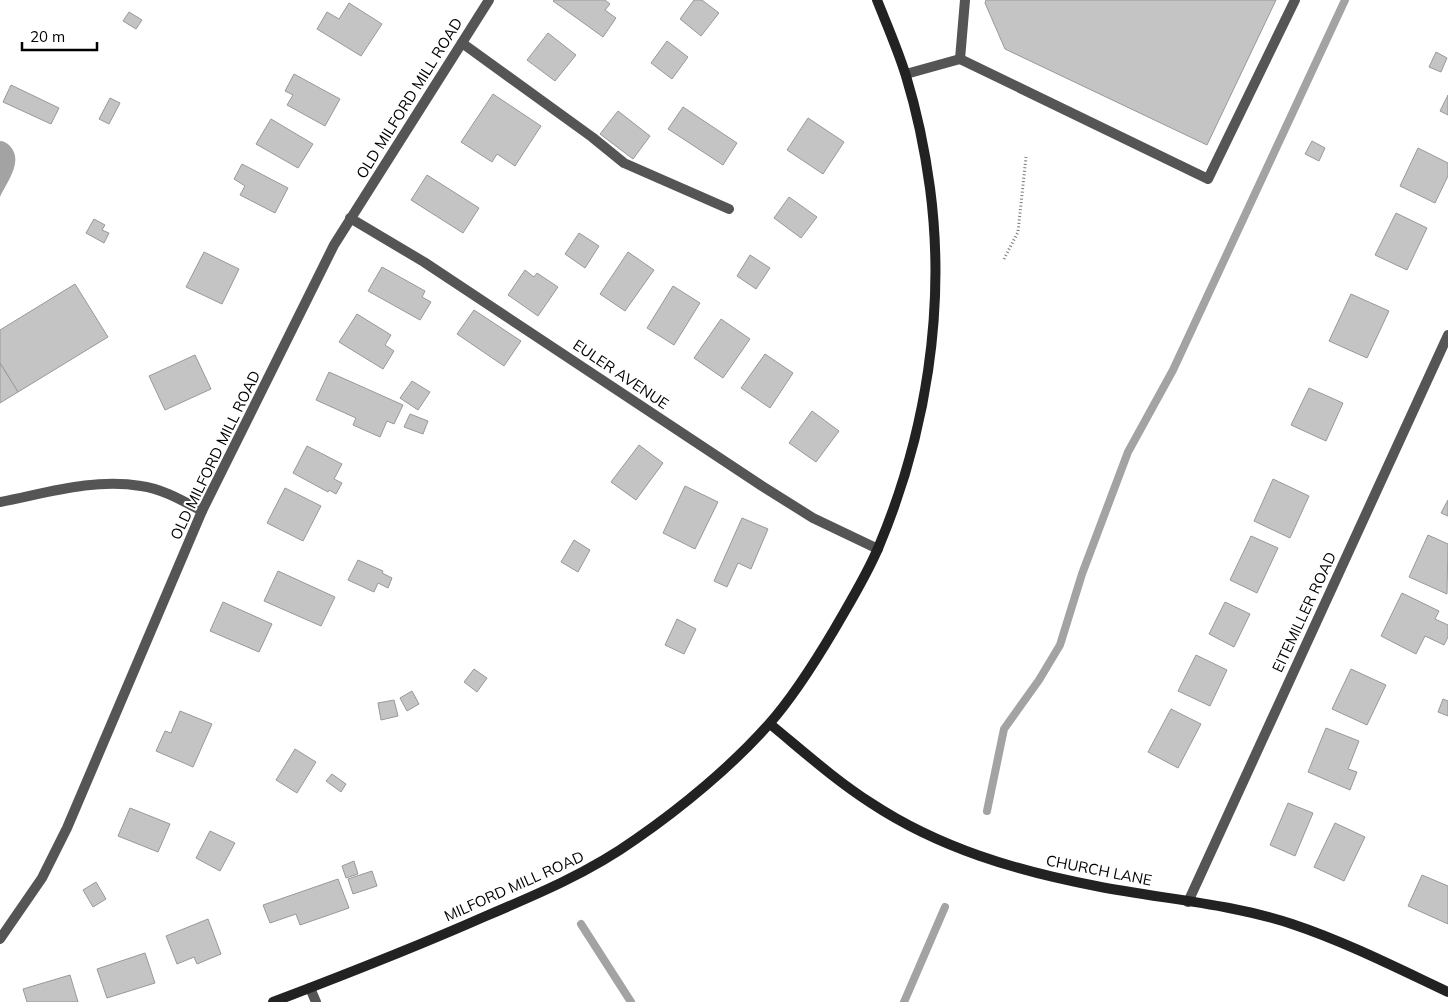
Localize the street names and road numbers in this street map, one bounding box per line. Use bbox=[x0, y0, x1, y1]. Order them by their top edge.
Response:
street label: OLD MILFORD MILL ROAD bbox=[352, 14, 466, 182]
street label: EULER AVENUE bbox=[569, 335, 673, 413]
street label: OLD MILFORD MILL ROAD bbox=[166, 367, 264, 543]
street label: EITEMILLER ROAD bbox=[1268, 549, 1340, 675]
street label: MILFORD MILL ROAD bbox=[441, 847, 587, 925]
street label: CHURCH LANE bbox=[1044, 850, 1154, 890]

